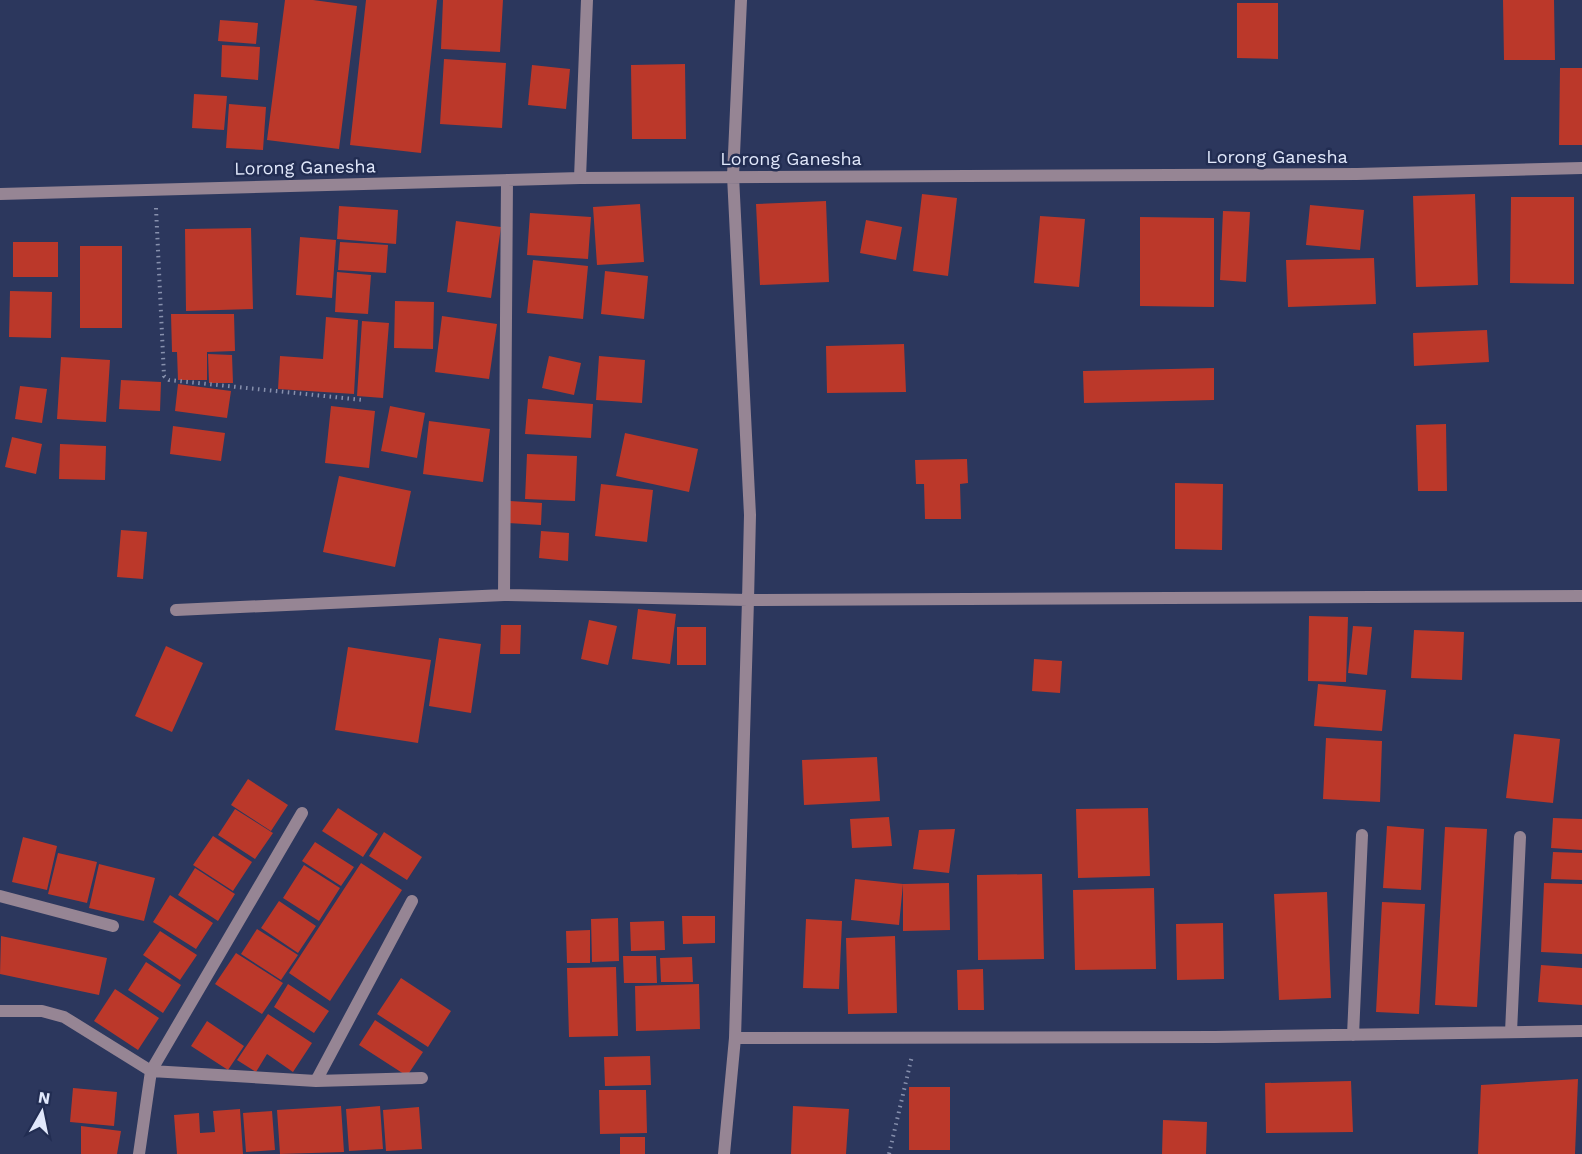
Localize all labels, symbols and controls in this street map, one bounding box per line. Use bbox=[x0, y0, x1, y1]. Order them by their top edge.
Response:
street label: Lorong Ganesha bbox=[1206, 146, 1348, 167]
street label: Lorong Ganesha bbox=[720, 148, 862, 169]
street label: Lorong Ganesha bbox=[234, 155, 376, 179]
north arrow bbox=[12, 1082, 72, 1142]
text: N bbox=[37, 1087, 52, 1108]

